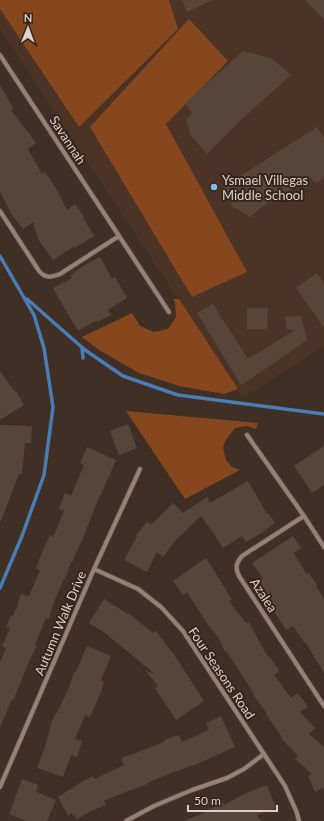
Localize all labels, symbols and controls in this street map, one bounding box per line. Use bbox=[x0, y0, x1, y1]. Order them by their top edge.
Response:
north arrow bbox=[8, 8, 48, 48]
text: N bbox=[24, 11, 33, 24]
street label: Savannah bbox=[46, 113, 90, 167]
place label: Ysmael Villegas Middle School bbox=[222, 172, 308, 203]
marker: Ysmael Villegas Middle School bbox=[209, 182, 219, 192]
street label: Autumn Walk Drive bbox=[31, 568, 89, 678]
street label: Azalea bbox=[247, 575, 281, 615]
street label: Four Seasons Road bbox=[185, 624, 259, 722]
scale bar bbox=[188, 787, 277, 813]
text: 50 m bbox=[194, 793, 221, 808]

